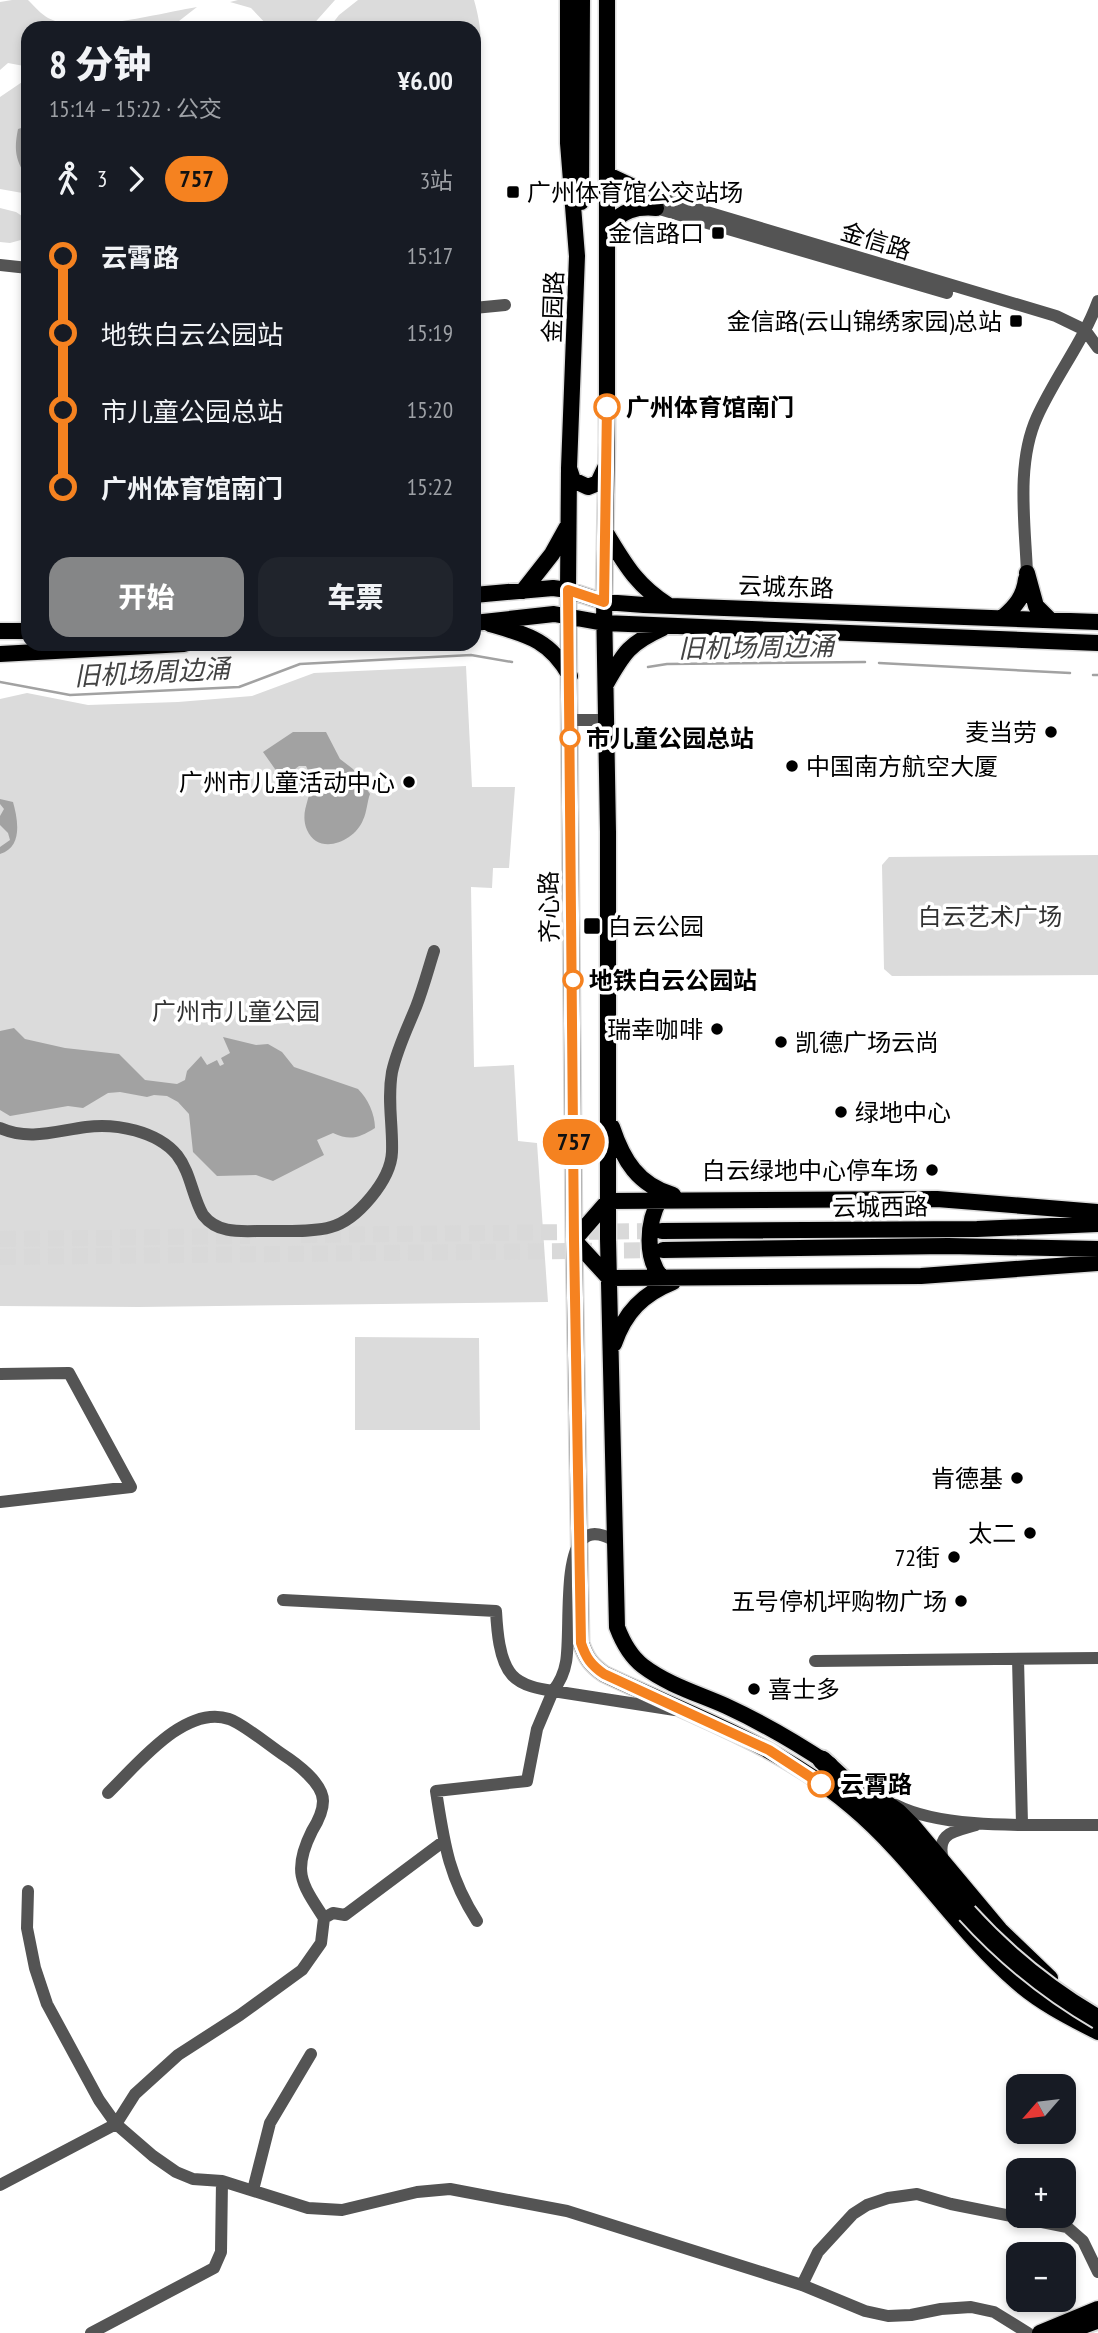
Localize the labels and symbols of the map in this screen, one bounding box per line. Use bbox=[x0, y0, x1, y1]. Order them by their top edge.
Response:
place label: 广州体育馆公交站场 bbox=[527, 177, 743, 208]
marker: 广州体育馆公交站场 bbox=[505, 184, 521, 200]
street label: 金信路 bbox=[837, 216, 915, 266]
place label: 金信路口 bbox=[608, 218, 704, 249]
marker: 金信路口 bbox=[710, 225, 726, 241]
street label: 金园路 bbox=[536, 270, 570, 344]
place label: 金信路(云山锦绣家园)总站 bbox=[727, 306, 1002, 337]
marker: 金信路(云山锦绣家园)总站 bbox=[1008, 313, 1024, 329]
place label: 广州体育馆南门 bbox=[626, 392, 794, 423]
marker: 广州体育馆南门 bbox=[594, 394, 620, 420]
street label: 云城东路 bbox=[737, 570, 835, 604]
water label: 旧机场周边涌 bbox=[678, 629, 837, 665]
water label: 旧机场周边涌 bbox=[73, 651, 234, 693]
place label: 麦当劳 bbox=[965, 717, 1037, 748]
place label: 市儿童公园总站 bbox=[586, 723, 754, 754]
marker: 麦当劳 bbox=[1043, 724, 1059, 740]
marker: 市儿童公园总站 bbox=[560, 728, 580, 748]
place label: 中国南方航空大厦 bbox=[806, 751, 998, 782]
marker: 中国南方航空大厦 bbox=[784, 758, 800, 774]
place label: 广州市儿童活动中心 bbox=[179, 767, 395, 798]
marker: 广州市儿童活动中心 bbox=[401, 774, 417, 790]
street label: 齐心路 bbox=[533, 871, 565, 943]
park label: 白云艺术广场 bbox=[918, 901, 1062, 932]
place label: 白云公园 bbox=[608, 911, 704, 942]
marker: 白云公园 bbox=[582, 916, 602, 936]
place label: 地铁白云公园站 bbox=[589, 965, 757, 996]
marker: 地铁白云公园站 bbox=[563, 970, 583, 990]
park label: 广州市儿童公园 bbox=[152, 996, 320, 1027]
place label: 瑞幸咖啡 bbox=[607, 1014, 703, 1045]
marker: 瑞幸咖啡 bbox=[709, 1021, 725, 1037]
place label: 凯德广场云尚 bbox=[795, 1027, 939, 1058]
marker: 凯德广场云尚 bbox=[773, 1034, 789, 1050]
place label: 绿地中心 bbox=[855, 1097, 951, 1128]
marker: 绿地中心 bbox=[833, 1104, 849, 1120]
line badge: 757 bbox=[534, 1119, 614, 1165]
place label: 白云绿地中心停车场 bbox=[702, 1155, 918, 1186]
marker: 白云绿地中心停车场 bbox=[924, 1162, 940, 1178]
street label: 云城西路 bbox=[832, 1191, 928, 1223]
place label: 肯德基 bbox=[931, 1463, 1003, 1494]
marker: 肯德基 bbox=[1009, 1470, 1025, 1486]
place label: 太二 bbox=[968, 1518, 1016, 1549]
marker: 太二 bbox=[1022, 1525, 1038, 1541]
place label: 72街 bbox=[894, 1542, 940, 1573]
marker: 72街 bbox=[946, 1549, 962, 1565]
place label: 五号停机坪购物广场 bbox=[731, 1586, 947, 1617]
marker: 五号停机坪购物广场 bbox=[953, 1593, 969, 1609]
place label: 喜士多 bbox=[768, 1674, 840, 1705]
marker: 喜士多 bbox=[746, 1681, 762, 1697]
place label: 云霄路 bbox=[840, 1769, 912, 1800]
marker: 云霄路 bbox=[808, 1771, 834, 1797]
north arrow bbox=[1006, 2074, 1076, 2144]

